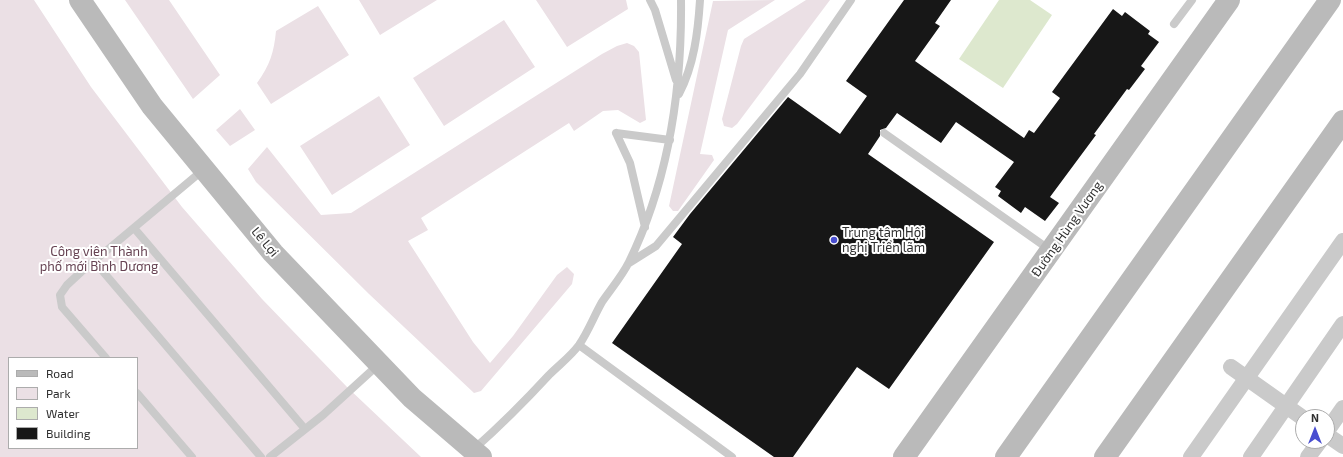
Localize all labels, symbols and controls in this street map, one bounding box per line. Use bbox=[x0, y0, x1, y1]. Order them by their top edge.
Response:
street label: Đường Hùng Vương bbox=[1028, 178, 1106, 280]
street label: Lê Lợi bbox=[248, 224, 282, 260]
place label: Trung tâm Hội nghị Triển lãm bbox=[842, 225, 925, 256]
marker: Trung tâm Hội nghị Triển lãm bbox=[829, 235, 839, 245]
park label: Công viên Thành phố mới Bình Dương bbox=[40, 244, 158, 275]
legend bbox=[8, 357, 138, 449]
text: Road bbox=[46, 366, 74, 380]
text: Park bbox=[46, 386, 71, 400]
text: Water bbox=[46, 406, 80, 420]
north arrow bbox=[1295, 409, 1335, 449]
text: N bbox=[1311, 411, 1319, 424]
text: Building bbox=[46, 426, 90, 440]

